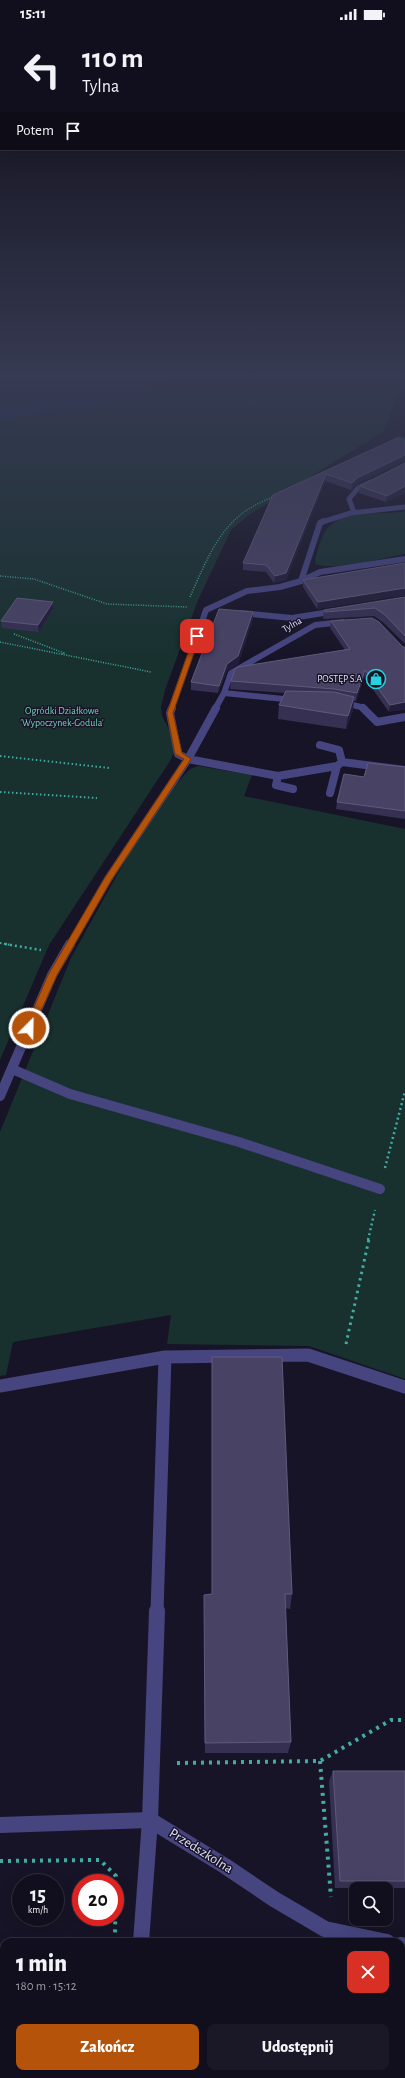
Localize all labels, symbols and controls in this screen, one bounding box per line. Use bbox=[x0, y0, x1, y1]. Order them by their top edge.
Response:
text: 15:11 bbox=[20, 6, 46, 21]
icon: left bbox=[16, 44, 68, 96]
text: 110 m bbox=[82, 45, 144, 73]
text: Tylna bbox=[82, 78, 119, 96]
icon: arrive bbox=[62, 120, 84, 142]
text: Potem bbox=[16, 123, 54, 138]
street label: Tylna bbox=[281, 615, 304, 635]
pin bbox=[180, 619, 214, 653]
icon: arrive bbox=[186, 625, 208, 647]
shop icon: POSTĘP S.A bbox=[365, 668, 387, 690]
place label: POSTĘP S.A bbox=[317, 674, 362, 684]
park label: Ogródki Działkowe 'Wypoczynek-Godula' bbox=[20, 706, 104, 728]
position arrow bbox=[8, 1007, 50, 1049]
street label: Przedszkolna bbox=[167, 1826, 236, 1876]
speed limit sign: 20 bbox=[72, 1874, 124, 1926]
map controls bbox=[349, 1882, 393, 1926]
button: search bbox=[349, 1882, 393, 1926]
text: 15 bbox=[30, 1885, 46, 1905]
text: km/h bbox=[28, 1905, 48, 1915]
button: close bbox=[347, 1951, 389, 1993]
text: 1 min bbox=[16, 1952, 67, 1976]
text: 180 m · 15:12 bbox=[16, 1980, 77, 1993]
button: Zakończ bbox=[16, 2024, 199, 2070]
button: Udostępnij bbox=[207, 2024, 389, 2070]

